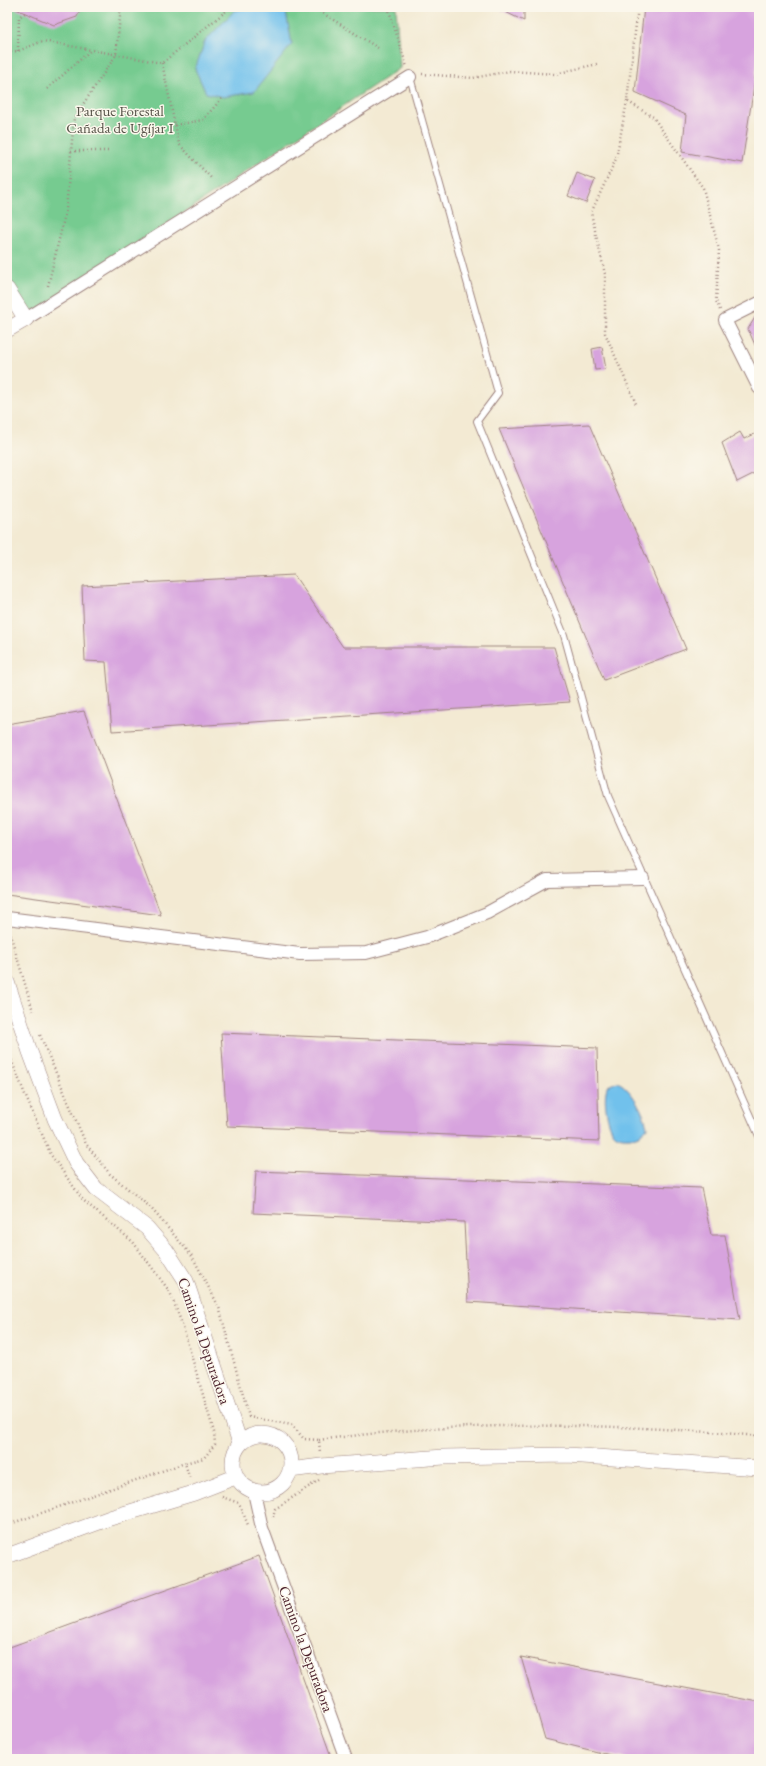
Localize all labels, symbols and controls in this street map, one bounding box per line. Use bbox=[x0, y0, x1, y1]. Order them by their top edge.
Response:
park label: Parque Forestal Cañada de Ugíjar I bbox=[66, 101, 174, 137]
street label: Camino la Depuradora bbox=[174, 1275, 235, 1407]
street label: Camino la Depuradora bbox=[275, 1583, 338, 1714]

